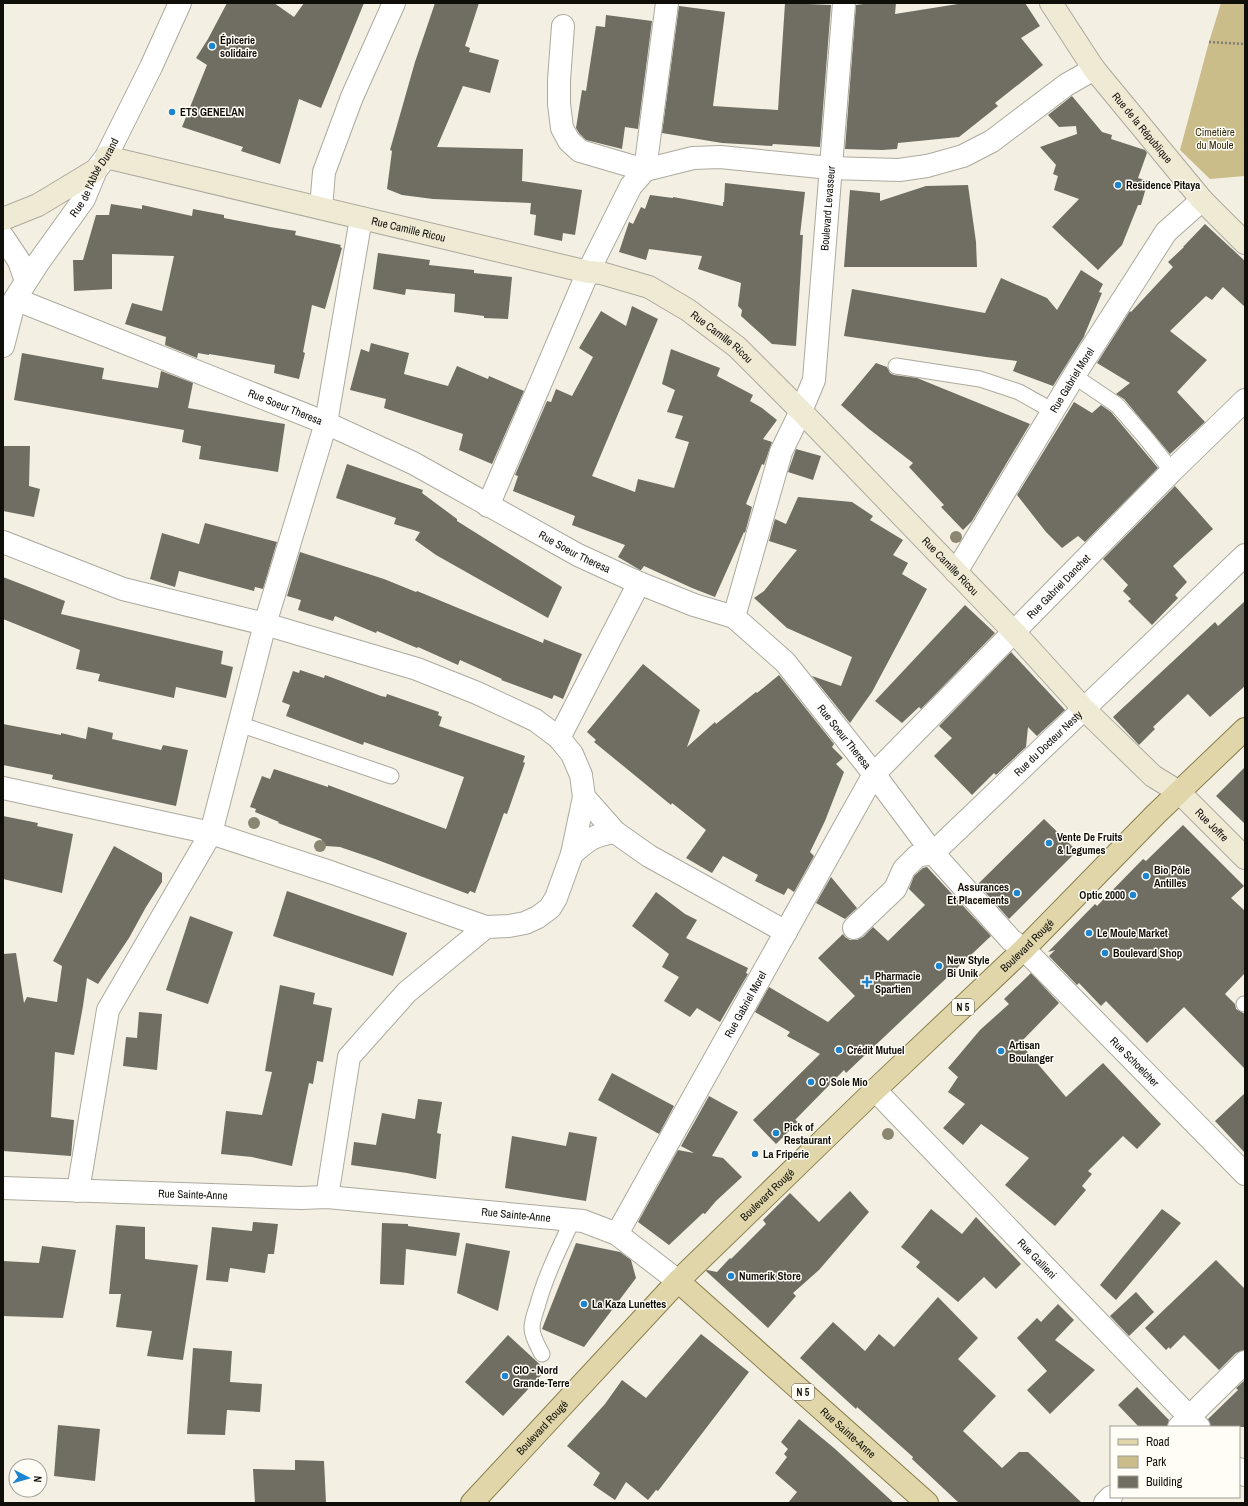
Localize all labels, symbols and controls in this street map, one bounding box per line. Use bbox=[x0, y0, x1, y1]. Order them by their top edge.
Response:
place label: Épicerie solidaire bbox=[220, 33, 257, 60]
marker: Épicerie solidaire bbox=[207, 41, 217, 51]
street label: Rue de la République bbox=[1109, 90, 1176, 166]
place label: ETS GENELAN bbox=[180, 105, 244, 119]
marker: ETS GENELAN bbox=[167, 107, 177, 117]
park label: Cimetière du Moule bbox=[1195, 125, 1235, 152]
street label: Rue de l'Abbé Durand bbox=[66, 136, 121, 220]
street label: Boulevard Levasseur bbox=[817, 165, 838, 251]
place label: Residence Pitaya bbox=[1126, 178, 1200, 192]
marker: Residence Pitaya bbox=[1113, 180, 1123, 190]
street label: Rue Camille Ricou bbox=[370, 214, 447, 245]
street label: Rue Camille Ricou bbox=[688, 308, 756, 366]
street label: Rue Gabriel Morel bbox=[1046, 345, 1097, 415]
street label: Rue Soeur Theresa bbox=[246, 386, 324, 428]
street label: Rue Soeur Theresa bbox=[536, 528, 613, 576]
street label: Rue Camille Ricou bbox=[919, 534, 982, 598]
street label: Rue Gabriel Danchet bbox=[1024, 551, 1094, 622]
street label: Rue Soeur Theresa bbox=[814, 701, 874, 772]
street label: Rue du Docteur Nesty bbox=[1011, 707, 1085, 779]
street label: Rue Joffre bbox=[1192, 805, 1232, 845]
place label: Vente De Fruits & Legumes bbox=[1057, 830, 1123, 857]
marker: Vente De Fruits & Legumes bbox=[1044, 838, 1054, 848]
place label: Bio Pôle Antilles bbox=[1154, 863, 1190, 890]
marker: Bio Pôle Antilles bbox=[1141, 871, 1151, 881]
place label: Assurances Et Placements bbox=[947, 880, 1009, 907]
marker: Assurances Et Placements bbox=[1012, 888, 1022, 898]
place label: Optic 2000 bbox=[1079, 888, 1125, 902]
marker: Optic 2000 bbox=[1128, 890, 1138, 900]
street label: Boulevard Rougé bbox=[997, 916, 1057, 975]
place label: Le Moule Market bbox=[1097, 926, 1168, 940]
marker: Le Moule Market bbox=[1084, 928, 1094, 938]
place label: Boulevard Shop bbox=[1113, 946, 1183, 960]
marker: Boulevard Shop bbox=[1100, 948, 1110, 958]
place label: New Style Bi Unik bbox=[947, 953, 990, 980]
marker: New Style Bi Unik bbox=[934, 961, 944, 971]
street label: Rue Gabriel Morel bbox=[721, 969, 769, 1040]
place label: Pharmacie Spartien bbox=[875, 969, 921, 996]
marker: Pharmacie Spartien bbox=[862, 977, 872, 987]
road number: N 5 bbox=[952, 999, 974, 1015]
street label: Rue Schoelcher bbox=[1107, 1034, 1162, 1090]
place label: Artisan Boulanger bbox=[1009, 1038, 1054, 1065]
place label: Crédit Mutuel bbox=[847, 1043, 905, 1057]
marker: Crédit Mutuel bbox=[834, 1045, 844, 1055]
marker: Artisan Boulanger bbox=[996, 1046, 1006, 1056]
place label: O' Sole Mio bbox=[819, 1075, 868, 1089]
marker: O' Sole Mio bbox=[806, 1077, 816, 1087]
place label: Pick of Restaurant bbox=[784, 1120, 831, 1147]
marker: Pick of Restaurant bbox=[771, 1128, 781, 1138]
place label: La Friperie bbox=[763, 1147, 809, 1161]
marker: La Friperie bbox=[750, 1149, 760, 1159]
street label: Boulevard Rougé bbox=[737, 1165, 797, 1224]
street label: Rue Sainte-Anne bbox=[158, 1186, 228, 1203]
street label: Rue Sainte-Anne bbox=[481, 1205, 551, 1225]
street label: Rue Gallieni bbox=[1015, 1236, 1060, 1282]
place label: Numerik Store bbox=[739, 1269, 801, 1283]
marker: Numerik Store bbox=[726, 1271, 736, 1281]
place label: La Kaza Lunettes bbox=[592, 1297, 666, 1311]
marker: La Kaza Lunettes bbox=[579, 1299, 589, 1309]
place label: CIO - Nord Grande-Terre bbox=[513, 1363, 570, 1390]
marker: CIO - Nord Grande-Terre bbox=[500, 1371, 510, 1381]
road number: N 5 bbox=[792, 1384, 814, 1400]
street label: Boulevard Rougé bbox=[513, 1397, 571, 1458]
street label: Rue Sainte-Anne bbox=[818, 1404, 879, 1461]
legend bbox=[1110, 1426, 1240, 1498]
text: Road bbox=[1146, 1434, 1170, 1450]
text: Park bbox=[1146, 1454, 1166, 1470]
north arrow bbox=[8, 1458, 48, 1498]
text: Building bbox=[1146, 1474, 1183, 1490]
text: N bbox=[31, 1475, 45, 1483]

